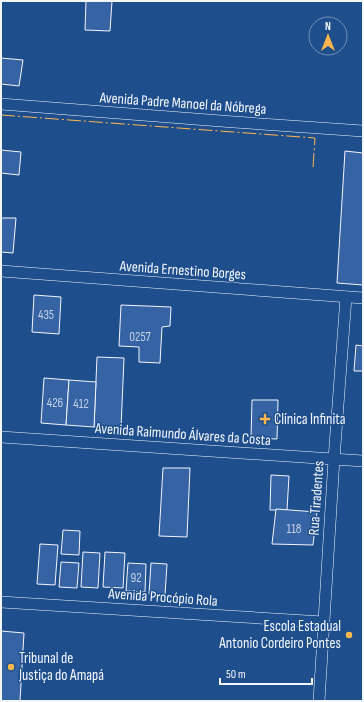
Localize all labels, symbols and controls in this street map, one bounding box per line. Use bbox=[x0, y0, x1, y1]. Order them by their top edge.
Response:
north arrow bbox=[308, 16, 348, 56]
text: N bbox=[325, 20, 331, 33]
street label: Avenida Padre Manoel da Nóbrega bbox=[98, 88, 267, 119]
street label: Avenida Ernestino Borges bbox=[118, 257, 247, 284]
house number: 435 bbox=[38, 307, 54, 323]
house number: 0257 bbox=[129, 329, 152, 345]
house number: 426 bbox=[47, 395, 64, 411]
house number: 412 bbox=[73, 396, 89, 412]
place label: Clínica Infinita bbox=[274, 410, 346, 429]
marker: Clínica Infinita bbox=[259, 413, 271, 425]
street label: Avenida Raimundo Álvares da Costa bbox=[93, 419, 272, 450]
street label: Rua Tiradentes bbox=[304, 460, 329, 536]
house number: 118 bbox=[287, 521, 302, 537]
house number: 92 bbox=[130, 570, 142, 586]
street label: Avenida Procópio Rola bbox=[107, 584, 218, 611]
place label: Escola Estadual Antonio Cordeiro Pontes bbox=[218, 617, 341, 653]
marker: Escola Estadual Antonio Cordeiro Pontes bbox=[344, 630, 354, 640]
place label: Tribunal de Justiça do Amapá bbox=[18, 649, 104, 685]
scale bar bbox=[220, 660, 312, 686]
marker: Tribunal de Justiça do Amapá bbox=[6, 662, 16, 672]
text: 50 m bbox=[226, 667, 246, 682]

